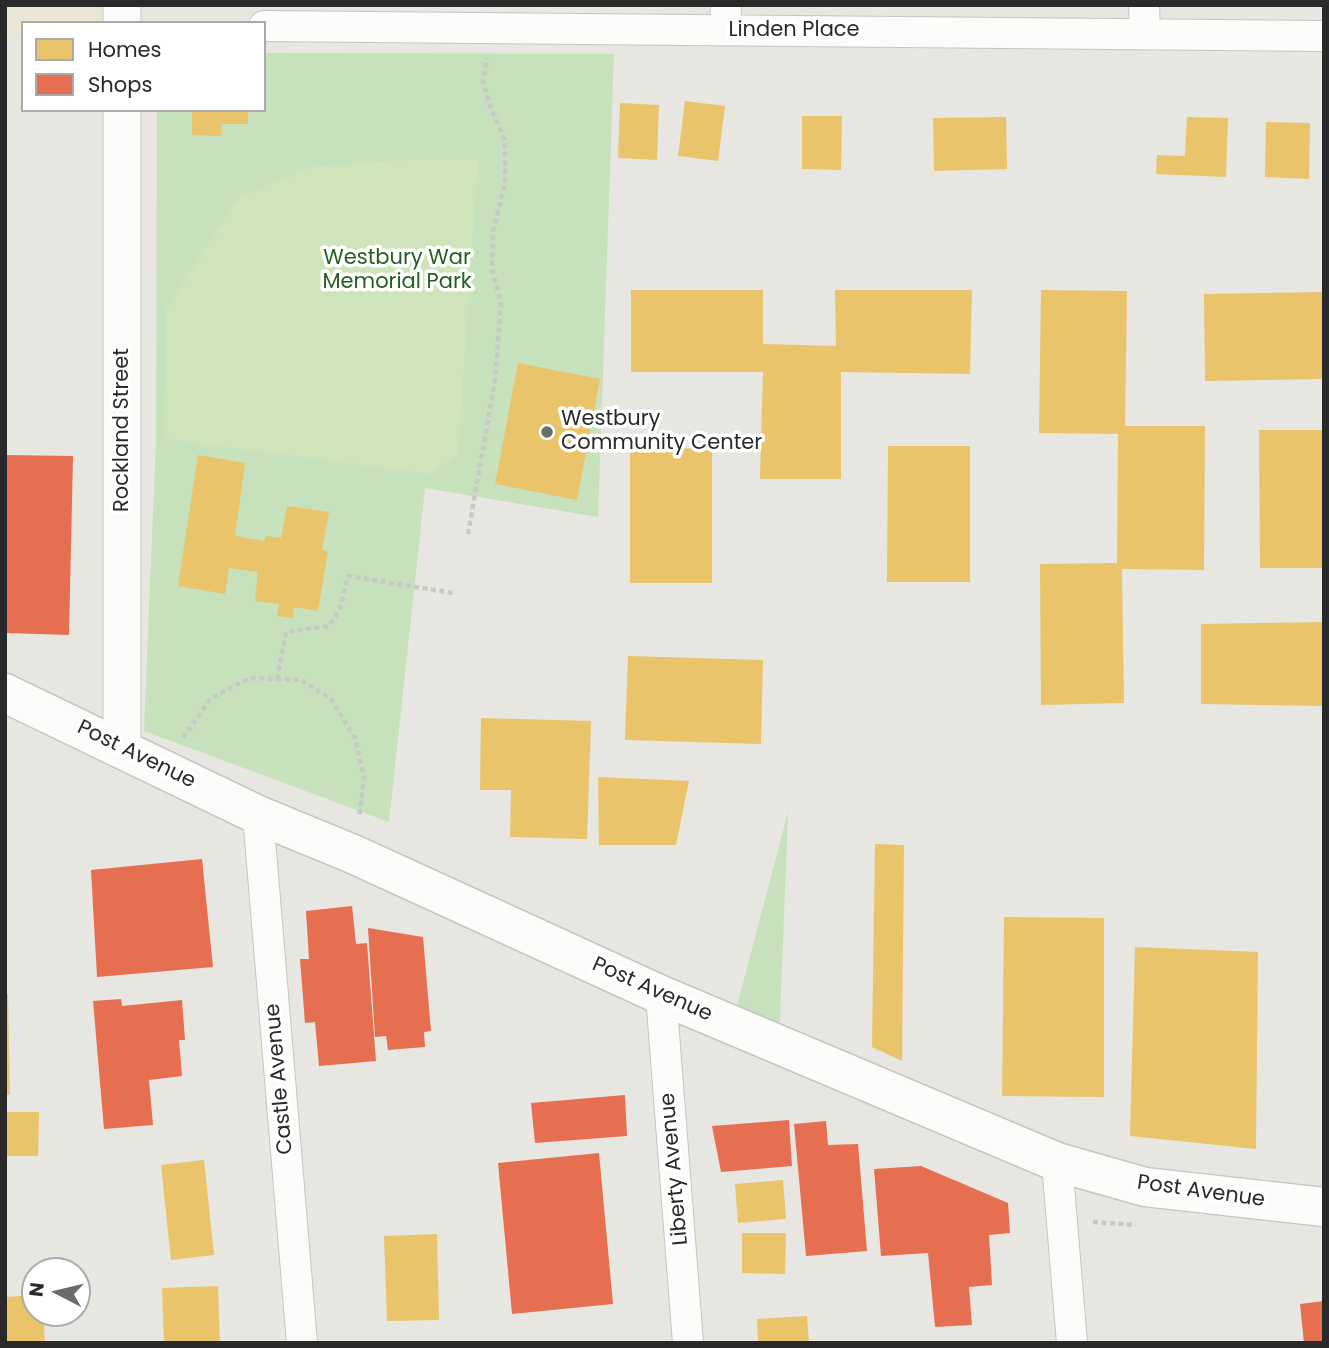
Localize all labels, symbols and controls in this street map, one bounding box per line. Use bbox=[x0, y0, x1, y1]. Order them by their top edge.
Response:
street label: Linden Place bbox=[728, 18, 860, 44]
legend bbox=[21, 21, 266, 112]
text: Homes bbox=[88, 35, 162, 64]
text: Shops bbox=[88, 70, 152, 99]
park label: Westbury War Memorial Park bbox=[322, 246, 472, 296]
street label: Rockland Street bbox=[110, 348, 136, 512]
place label: Westbury Community Center bbox=[561, 407, 762, 457]
marker: Westbury Community Center bbox=[539, 424, 555, 440]
street label: Post Avenue bbox=[73, 715, 199, 795]
street label: Post Avenue bbox=[588, 952, 716, 1028]
street label: Castle Avenue bbox=[261, 1002, 299, 1156]
street label: Liberty Avenue bbox=[656, 1092, 694, 1246]
street label: Post Avenue bbox=[1136, 1171, 1266, 1213]
north arrow bbox=[21, 1257, 91, 1327]
text: N bbox=[22, 1281, 51, 1298]

